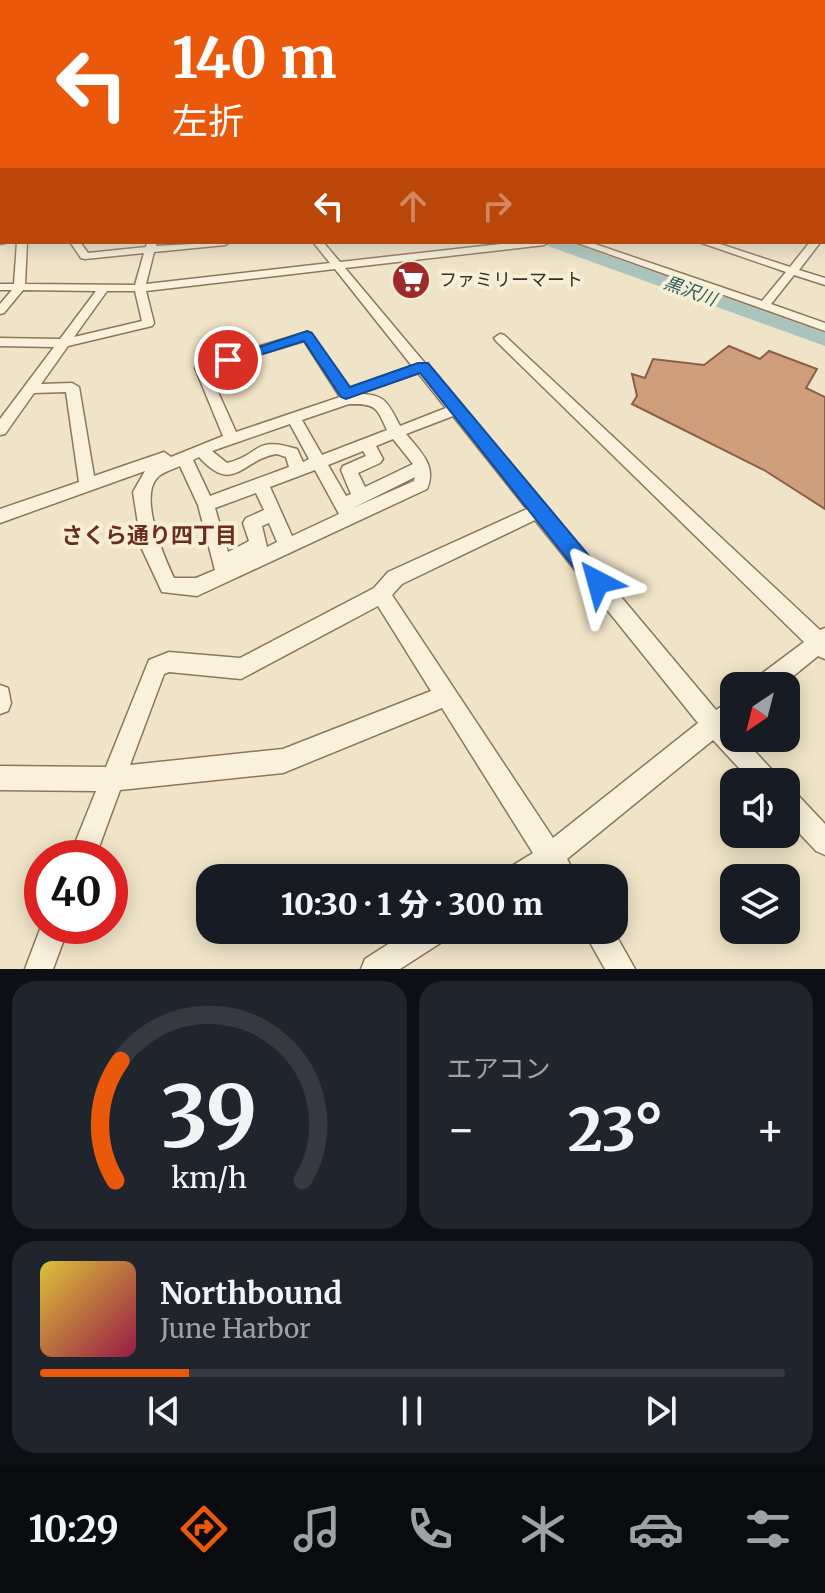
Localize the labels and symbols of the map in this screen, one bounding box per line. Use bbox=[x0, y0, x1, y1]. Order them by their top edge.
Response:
supermarket icon: ファミリーマート bbox=[390, 259, 432, 301]
place label: ファミリーマート bbox=[439, 268, 583, 291]
water label: 黒沢川 bbox=[661, 270, 721, 311]
pin bbox=[194, 326, 262, 394]
district label: さくら通り四丁目 bbox=[61, 521, 237, 549]
position arrow bbox=[556, 540, 640, 624]
north arrow bbox=[720, 672, 800, 752]
speed limit sign: 40 bbox=[24, 840, 128, 944]

